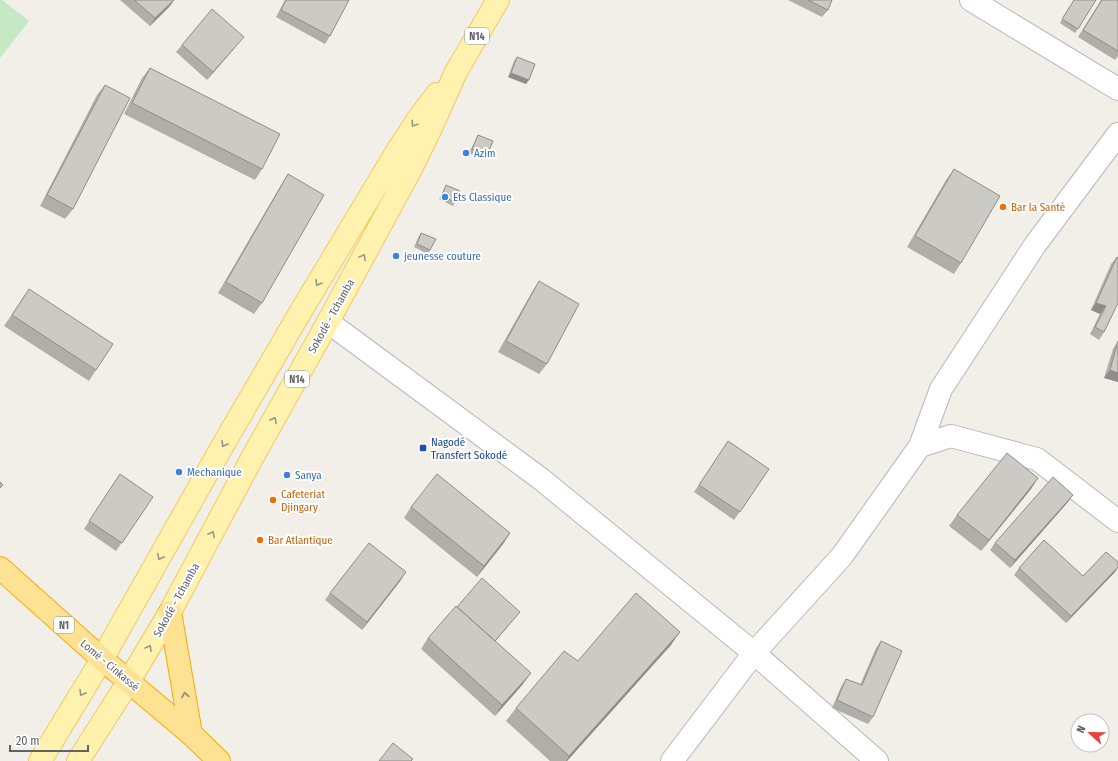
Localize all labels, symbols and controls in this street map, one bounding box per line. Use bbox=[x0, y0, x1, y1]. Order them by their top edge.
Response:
road number: N14 bbox=[465, 28, 489, 44]
one-way arrow bbox=[411, 120, 419, 127]
place label: Azim bbox=[474, 147, 495, 160]
marker: Azim bbox=[461, 148, 471, 158]
place label: Ets Classique bbox=[453, 191, 512, 204]
marker: Ets Classique bbox=[440, 192, 450, 202]
place label: Bar la Santé bbox=[1011, 201, 1065, 214]
marker: Bar la Santé bbox=[998, 202, 1008, 212]
place label: jeunesse couture bbox=[403, 250, 481, 263]
marker: jeunesse couture bbox=[391, 251, 401, 261]
one-way arrow bbox=[358, 254, 366, 261]
street label: Sokodé - Tchamba bbox=[306, 277, 357, 356]
one-way arrow bbox=[315, 279, 322, 286]
road number: N14 bbox=[285, 371, 309, 387]
one-way arrow bbox=[269, 417, 276, 424]
place label: Nagodé Transfert Sokodé bbox=[431, 436, 507, 462]
one-way arrow bbox=[221, 440, 228, 447]
marker: Nagodé Transfert Sokodé bbox=[418, 443, 428, 453]
place label: Mechanique bbox=[187, 466, 242, 479]
marker: Mechanique bbox=[174, 467, 184, 477]
place label: Sanya bbox=[295, 469, 322, 482]
marker: Sanya bbox=[282, 470, 292, 480]
place label: Cafeteriat Djingary bbox=[281, 488, 325, 514]
marker: Cafeteriat Djingary bbox=[268, 495, 278, 505]
one-way arrow bbox=[207, 531, 214, 538]
place label: Bar Atlantique bbox=[268, 534, 333, 547]
marker: Bar Atlantique bbox=[255, 535, 265, 545]
one-way arrow bbox=[157, 553, 164, 560]
street label: Sokodé - Tchamba bbox=[151, 561, 202, 640]
road number: N1 bbox=[54, 617, 74, 633]
street label: Lomé - Cinkassé bbox=[78, 637, 142, 694]
one-way arrow bbox=[144, 645, 151, 652]
one-way arrow bbox=[79, 689, 86, 696]
one-way arrow bbox=[181, 692, 189, 698]
north arrow bbox=[1070, 713, 1110, 753]
text: N bbox=[1074, 724, 1088, 735]
scale bar bbox=[10, 727, 88, 753]
text: 20 m bbox=[16, 734, 40, 748]

